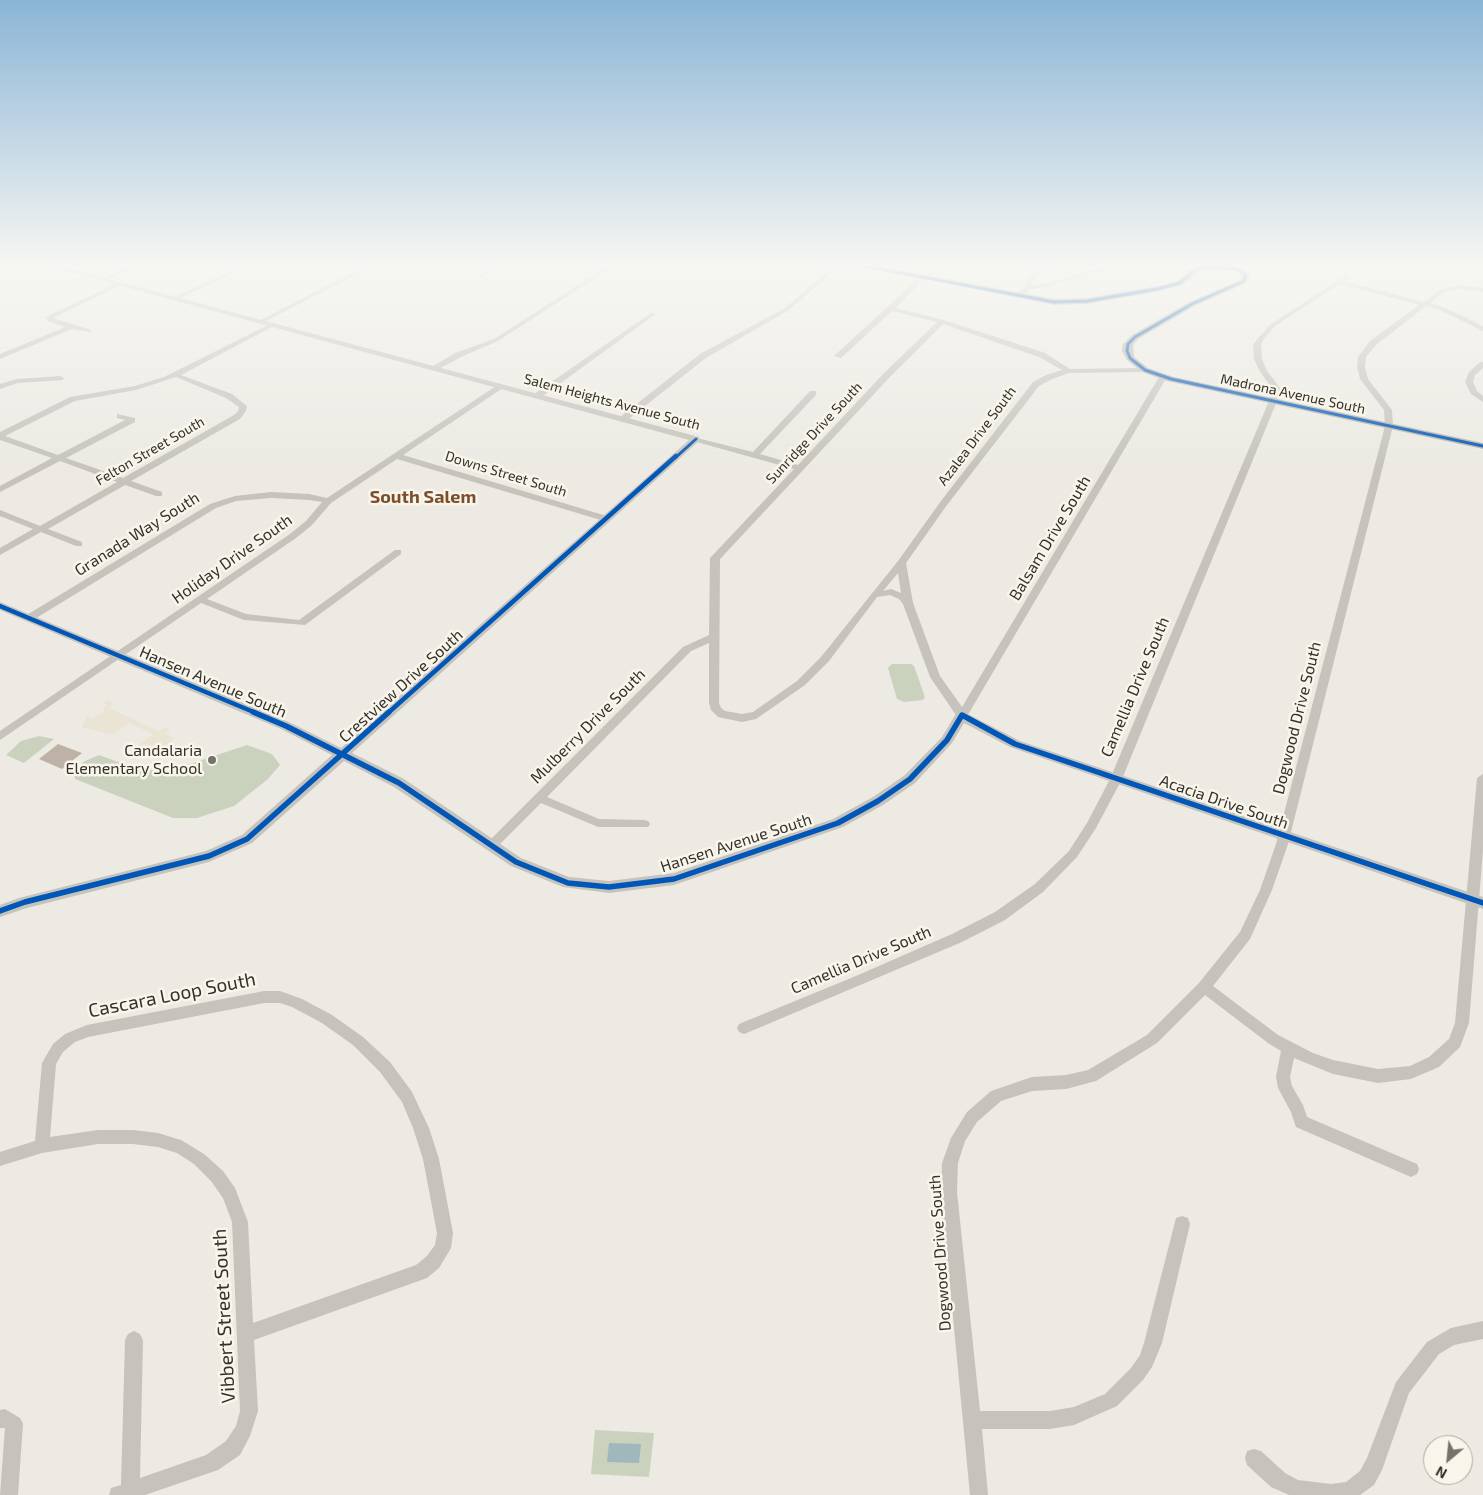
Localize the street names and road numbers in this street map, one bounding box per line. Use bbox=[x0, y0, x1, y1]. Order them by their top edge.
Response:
street label: Salem Heights Avenue South bbox=[522, 370, 702, 434]
street label: Madrona Avenue South bbox=[1219, 370, 1367, 418]
street label: Sunridge Drive South bbox=[762, 379, 866, 487]
street label: Azalea Drive South bbox=[934, 383, 1020, 489]
street label: Felton Street South bbox=[93, 413, 207, 489]
street label: Downs Street South bbox=[443, 447, 569, 501]
street label: Balsam Drive South bbox=[1005, 472, 1095, 604]
street label: Granada Way South bbox=[71, 488, 203, 580]
street label: Holiday Drive South bbox=[168, 510, 296, 608]
street label: Camellia Drive South bbox=[1097, 614, 1173, 760]
street label: Crestview Drive South bbox=[335, 625, 467, 747]
street label: Dogwood Drive South bbox=[1269, 640, 1325, 796]
street label: Hansen Avenue South bbox=[136, 642, 290, 722]
street label: Mulberry Drive South bbox=[527, 665, 649, 787]
street label: Acacia Drive South bbox=[1157, 771, 1291, 833]
street label: Hansen Avenue South bbox=[658, 809, 814, 877]
street label: Camellia Drive South bbox=[788, 922, 934, 998]
street label: Cascara Loop South bbox=[86, 968, 258, 1022]
street label: Dogwood Drive South bbox=[925, 1174, 955, 1332]
street label: Vibbert Street South bbox=[208, 1228, 240, 1404]

